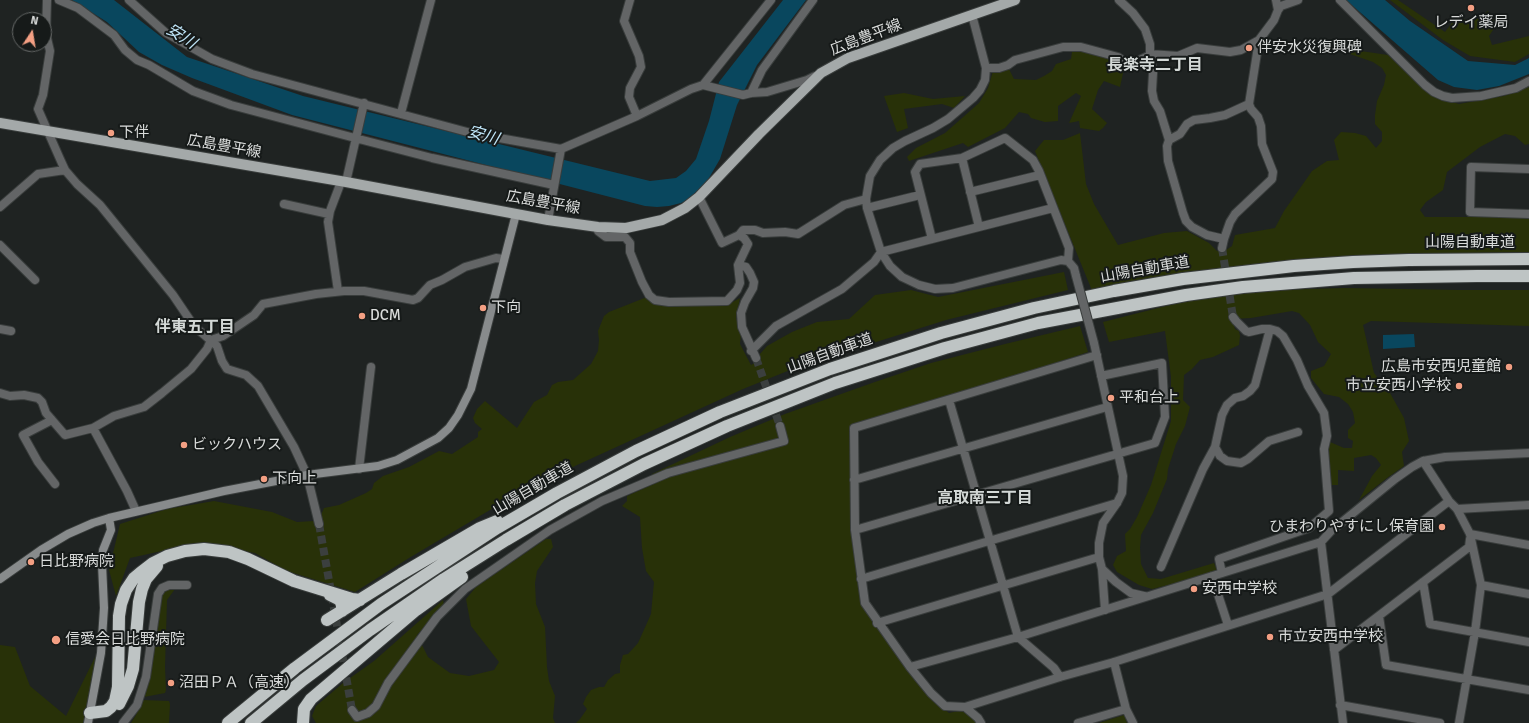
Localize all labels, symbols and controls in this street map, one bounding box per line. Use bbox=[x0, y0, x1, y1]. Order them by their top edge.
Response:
marker: レデイ薬局 bbox=[1466, 3, 1476, 13]
north arrow bbox=[12, 12, 52, 52]
text: N bbox=[29, 14, 39, 28]
place label: レデイ薬局 bbox=[1434, 14, 1508, 32]
street label: 広島豊平線 bbox=[828, 16, 904, 60]
water label: 安川 bbox=[162, 20, 200, 54]
place label: 伴安水災復興碑 bbox=[1257, 39, 1362, 57]
marker: 伴安水災復興碑 bbox=[1244, 43, 1254, 53]
district label: 長楽寺二丁目 bbox=[1107, 56, 1203, 76]
water label: 安川 bbox=[465, 122, 501, 150]
place label: 下伴 bbox=[119, 124, 149, 142]
marker: 下伴 bbox=[106, 128, 116, 138]
street label: 広島豊平線 bbox=[186, 132, 262, 162]
street label: 広島豊平線 bbox=[505, 188, 581, 218]
street label: 山陽自動車道 bbox=[1425, 234, 1515, 252]
street label: 山陽自動車道 bbox=[1099, 253, 1191, 287]
place label: 下向 bbox=[491, 299, 521, 317]
marker: 下向 bbox=[478, 303, 488, 313]
place label: DCM bbox=[370, 307, 401, 325]
marker: DCM bbox=[357, 311, 367, 321]
district label: 伴東五丁目 bbox=[155, 318, 235, 338]
street label: 山陽自動車道 bbox=[785, 330, 875, 378]
place label: 広島市安西児童館 bbox=[1381, 358, 1501, 376]
marker: 広島市安西児童館 bbox=[1504, 362, 1514, 372]
place label: 市立安西小学校 bbox=[1346, 377, 1451, 395]
marker: 市立安西小学校 bbox=[1454, 381, 1464, 391]
place label: 平和台上 bbox=[1119, 389, 1179, 407]
marker: 平和台上 bbox=[1106, 393, 1116, 403]
place label: ビックハウス bbox=[192, 436, 282, 454]
marker: ビックハウス bbox=[179, 440, 189, 450]
street label: 山陽自動車道 bbox=[490, 459, 576, 519]
place label: 下向上 bbox=[272, 470, 317, 488]
marker: 下向上 bbox=[259, 474, 269, 484]
district label: 高取南三丁目 bbox=[937, 489, 1033, 509]
place label: ひまわりやすにし保育園 bbox=[1269, 518, 1434, 536]
marker: ひまわりやすにし保育園 bbox=[1437, 522, 1447, 532]
place label: 日比野病院 bbox=[39, 553, 114, 571]
marker: 日比野病院 bbox=[26, 557, 36, 567]
place label: 安西中学校 bbox=[1202, 580, 1277, 598]
marker: 安西中学校 bbox=[1189, 584, 1199, 594]
place label: 市立安西中学校 bbox=[1278, 628, 1383, 646]
place label: 信愛会日比野病院 bbox=[65, 631, 185, 649]
marker: 市立安西中学校 bbox=[1265, 632, 1275, 642]
marker: 信愛会日比野病院 bbox=[50, 634, 62, 646]
place label: 沼田ＰＡ（高速） bbox=[179, 674, 299, 692]
marker: 沼田ＰＡ（高速） bbox=[166, 678, 176, 688]

